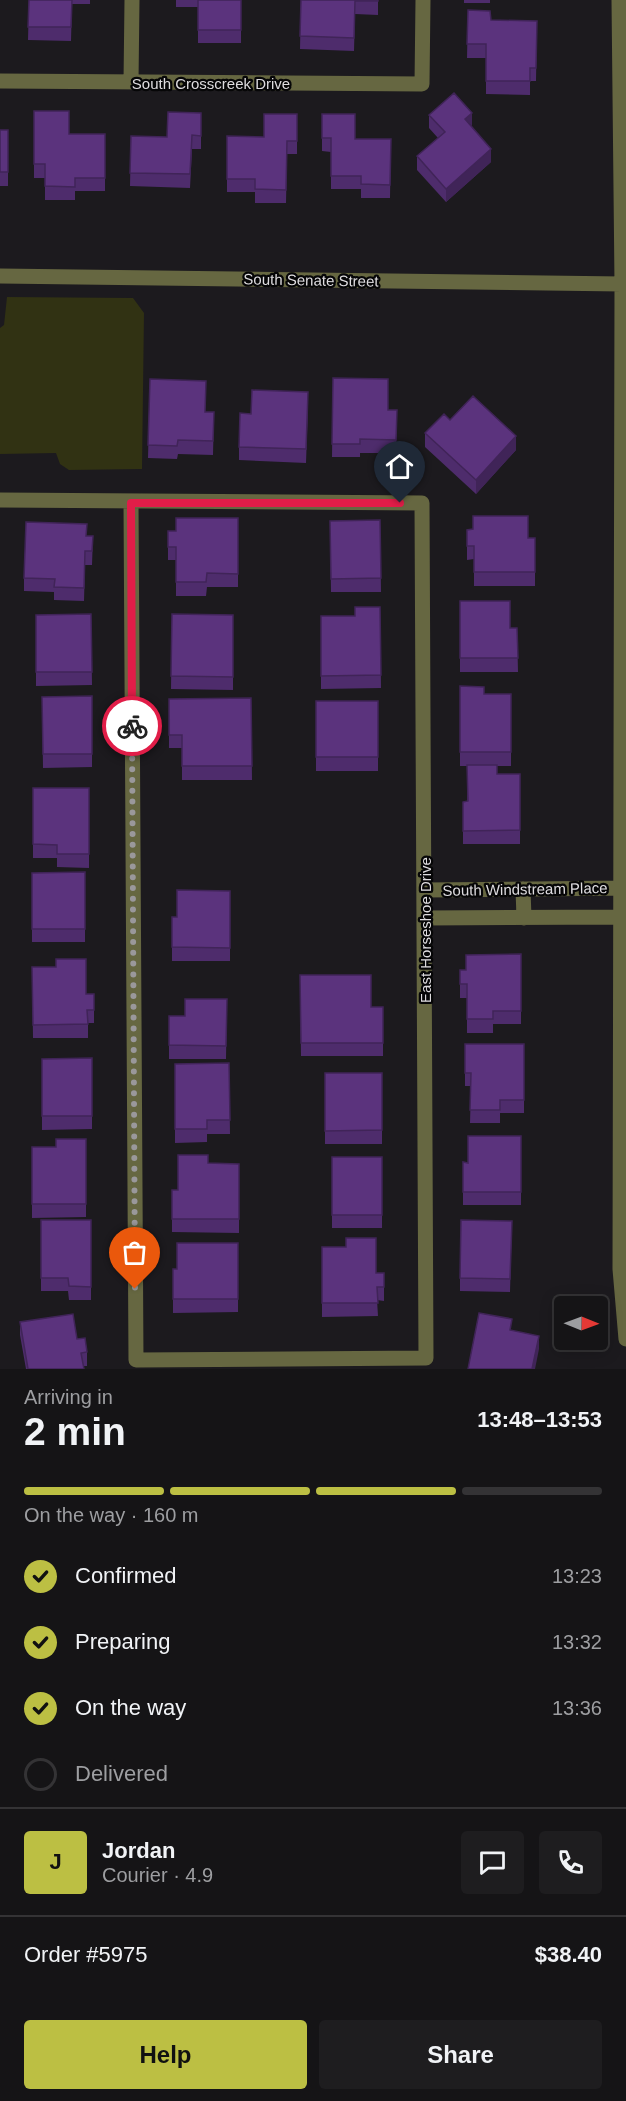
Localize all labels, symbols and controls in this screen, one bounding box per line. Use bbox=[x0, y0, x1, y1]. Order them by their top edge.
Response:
street label: South Crosscreek Drive bbox=[132, 75, 290, 92]
street label: South Senate Street bbox=[243, 270, 380, 290]
pin bbox=[374, 441, 425, 503]
icon: home bbox=[383, 450, 416, 483]
courier bbox=[102, 696, 162, 756]
icon: bike bbox=[116, 710, 149, 743]
street label: East Horseshoe Drive bbox=[417, 857, 434, 1003]
street label: South Windstream Place bbox=[442, 879, 608, 899]
pin bbox=[109, 1227, 160, 1289]
icon: bag bbox=[118, 1236, 151, 1269]
north arrow bbox=[554, 1296, 608, 1350]
map controls bbox=[554, 1296, 608, 1350]
text: Arriving in bbox=[24, 1386, 113, 1408]
text: 13:48–13:53 bbox=[477, 1407, 602, 1432]
text: 2 min bbox=[24, 1410, 126, 1453]
text: On the way · 160 m bbox=[24, 1504, 199, 1526]
icon: check bbox=[24, 1560, 57, 1593]
text: Confirmed bbox=[75, 1563, 176, 1588]
text: 13:23 bbox=[552, 1565, 602, 1587]
icon: check bbox=[24, 1626, 57, 1659]
text: Preparing bbox=[75, 1629, 170, 1654]
text: 13:32 bbox=[552, 1631, 602, 1653]
icon: check bbox=[24, 1692, 57, 1725]
text: On the way bbox=[75, 1695, 186, 1720]
text: 13:36 bbox=[552, 1697, 602, 1719]
text: Delivered bbox=[75, 1761, 168, 1786]
button: chat bbox=[461, 1831, 524, 1894]
button: phone bbox=[539, 1831, 602, 1894]
text: Jordan bbox=[102, 1838, 175, 1863]
text: J bbox=[49, 1849, 62, 1874]
text: Courier · 4.9 bbox=[102, 1864, 213, 1886]
text: Order #5975 bbox=[24, 1942, 148, 1967]
text: $38.40 bbox=[535, 1942, 602, 1967]
button: Help bbox=[24, 2020, 307, 2089]
button: Share bbox=[319, 2020, 602, 2089]

